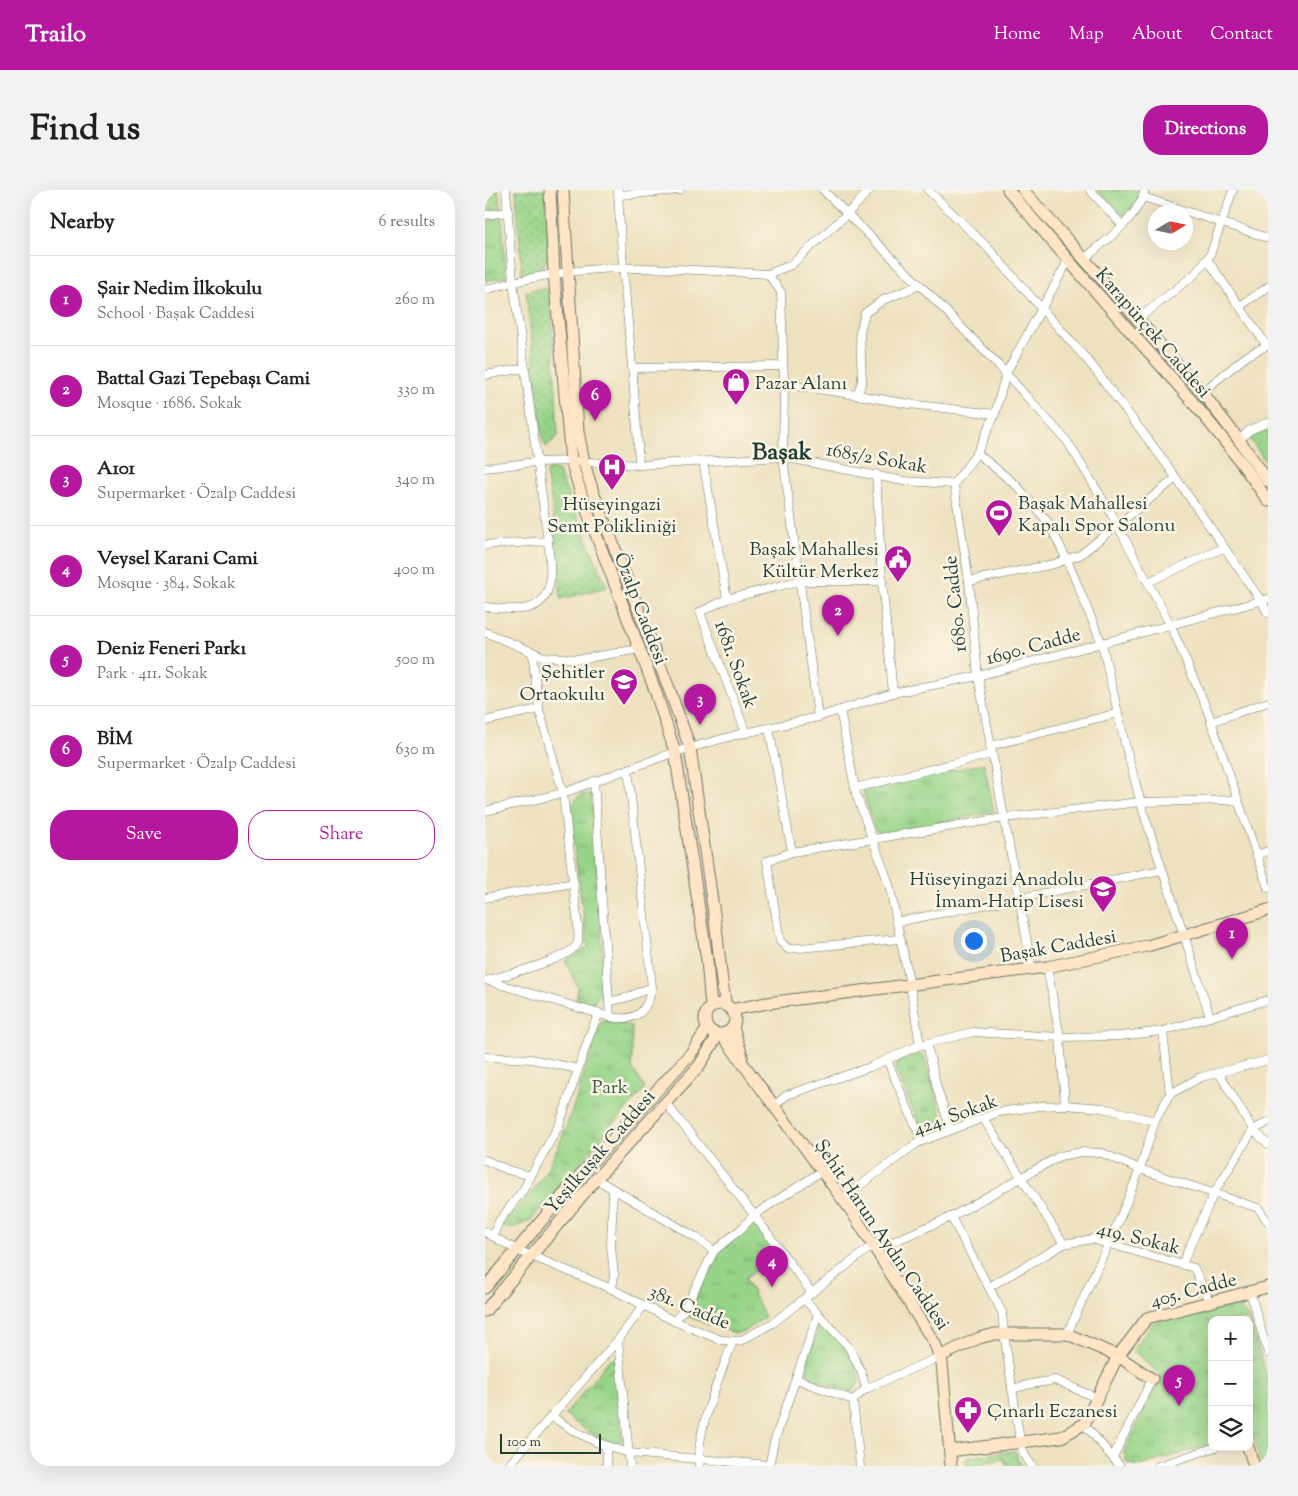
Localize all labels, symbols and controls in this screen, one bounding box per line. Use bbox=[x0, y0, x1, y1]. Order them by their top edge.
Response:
text: Trailo bbox=[25, 18, 86, 52]
text: Home bbox=[994, 22, 1041, 48]
text: Map bbox=[1069, 22, 1104, 48]
text: About bbox=[1132, 22, 1182, 48]
text: Contact bbox=[1210, 22, 1273, 48]
text: Find us bbox=[30, 105, 140, 156]
button: Directions bbox=[1143, 105, 1268, 155]
north arrow bbox=[1148, 205, 1193, 250]
text: Nearby bbox=[50, 208, 115, 238]
text: 6 results bbox=[379, 211, 435, 234]
street label: Karapürçek Caddesi bbox=[1088, 263, 1216, 405]
text: Şair Nedim İlkokulu bbox=[97, 276, 262, 303]
text: 1 bbox=[63, 289, 69, 312]
text: 260 m bbox=[394, 289, 435, 312]
text: School · Başak Caddesi bbox=[97, 303, 255, 326]
text: Battal Gazi Tepebaşı Cami bbox=[97, 366, 310, 393]
shop icon: Pazar Alanı bbox=[721, 367, 751, 406]
place label: Pazar Alanı bbox=[755, 371, 847, 398]
text: 2 bbox=[62, 379, 70, 402]
text: 330 m bbox=[397, 379, 435, 402]
pin: 6 bbox=[579, 380, 611, 421]
text: Mosque · 1686. Sokak bbox=[97, 393, 242, 416]
district label: Başak bbox=[752, 436, 813, 470]
street label: 1685/2 Sokak bbox=[824, 437, 930, 482]
hospital icon: Hüseyingazi Semt Polikliniği bbox=[597, 452, 627, 491]
text: A101 bbox=[97, 456, 135, 483]
text: 3 bbox=[63, 469, 69, 492]
text: 340 m bbox=[396, 469, 435, 492]
text: Supermarket · Özalp Caddesi bbox=[97, 483, 296, 506]
place label: Başak Mahallesi Kapalı Spor Salonu bbox=[1018, 491, 1175, 540]
place label: Hüseyingazi Semt Polikliniği bbox=[547, 492, 677, 541]
sports icon: Başak Mahallesi Kapalı Spor Salonu bbox=[984, 498, 1014, 537]
place label: Başak Mahallesi Kültür Merkez bbox=[749, 537, 879, 586]
public building icon: Başak Mahallesi Kültür Merkez bbox=[883, 544, 913, 583]
text: Veysel Karani Cami bbox=[97, 546, 258, 573]
street label: Özalp Caddesi bbox=[606, 549, 673, 669]
street label: 1680. Cadde bbox=[938, 554, 975, 654]
text: 4 bbox=[62, 559, 70, 582]
text: 400 m bbox=[394, 559, 435, 582]
text: Mosque · 384. Sokak bbox=[97, 573, 236, 596]
pin: 2 bbox=[822, 595, 854, 636]
street label: 1681. Sokak bbox=[706, 617, 763, 713]
street label: 1690. Cadde bbox=[983, 622, 1084, 673]
text: Deniz Feneri Parkı bbox=[97, 636, 246, 663]
text: 5 bbox=[63, 649, 69, 672]
text: 500 m bbox=[396, 649, 435, 672]
place label: Şehitler Ortaokulu bbox=[519, 660, 605, 709]
text: Park · 411. Sokak bbox=[97, 663, 208, 686]
school or university icon: Şehitler Ortaokulu bbox=[609, 667, 639, 706]
pin: 3 bbox=[684, 684, 716, 725]
text: BİM bbox=[97, 726, 133, 753]
text: 6 bbox=[62, 739, 70, 762]
text: 630 m bbox=[396, 739, 435, 762]
text: Supermarket · Özalp Caddesi bbox=[97, 753, 296, 776]
button: Save bbox=[50, 810, 238, 860]
button: Share bbox=[248, 810, 435, 860]
place label: Hüseyingazi Anadolu İmam-Hatip Lisesi bbox=[909, 867, 1084, 916]
school or university icon: Hüseyingazi Anadolu İmam-Hatip Lisesi bbox=[1088, 874, 1118, 913]
pin: 1 bbox=[1216, 918, 1248, 959]
street label: Başak Caddesi bbox=[998, 924, 1119, 971]
your location bbox=[961, 928, 987, 954]
park label: Park bbox=[592, 1075, 629, 1102]
street label: Yeşilkuşak Caddesi bbox=[539, 1085, 663, 1221]
street label: 424. Sokak bbox=[910, 1088, 1002, 1144]
street label: Şehit Harun Aydın Caddesi bbox=[807, 1134, 955, 1336]
street label: 419. Sokak bbox=[1094, 1216, 1184, 1263]
pin: 4 bbox=[756, 1246, 788, 1287]
street label: 405. Cadde bbox=[1148, 1267, 1240, 1316]
street label: 381. Cadde bbox=[644, 1279, 734, 1338]
map controls bbox=[1208, 1316, 1253, 1451]
button: + bbox=[1208, 1316, 1253, 1361]
button: − bbox=[1208, 1361, 1253, 1406]
pin: 5 bbox=[1163, 1365, 1195, 1406]
pharmacy icon: Çınarlı Eczanesi bbox=[953, 1395, 983, 1434]
place label: Çınarlı Eczanesi bbox=[987, 1399, 1118, 1426]
button: layers bbox=[1208, 1406, 1253, 1451]
scale bar bbox=[500, 1431, 601, 1454]
text: 100 m bbox=[507, 1433, 541, 1453]

